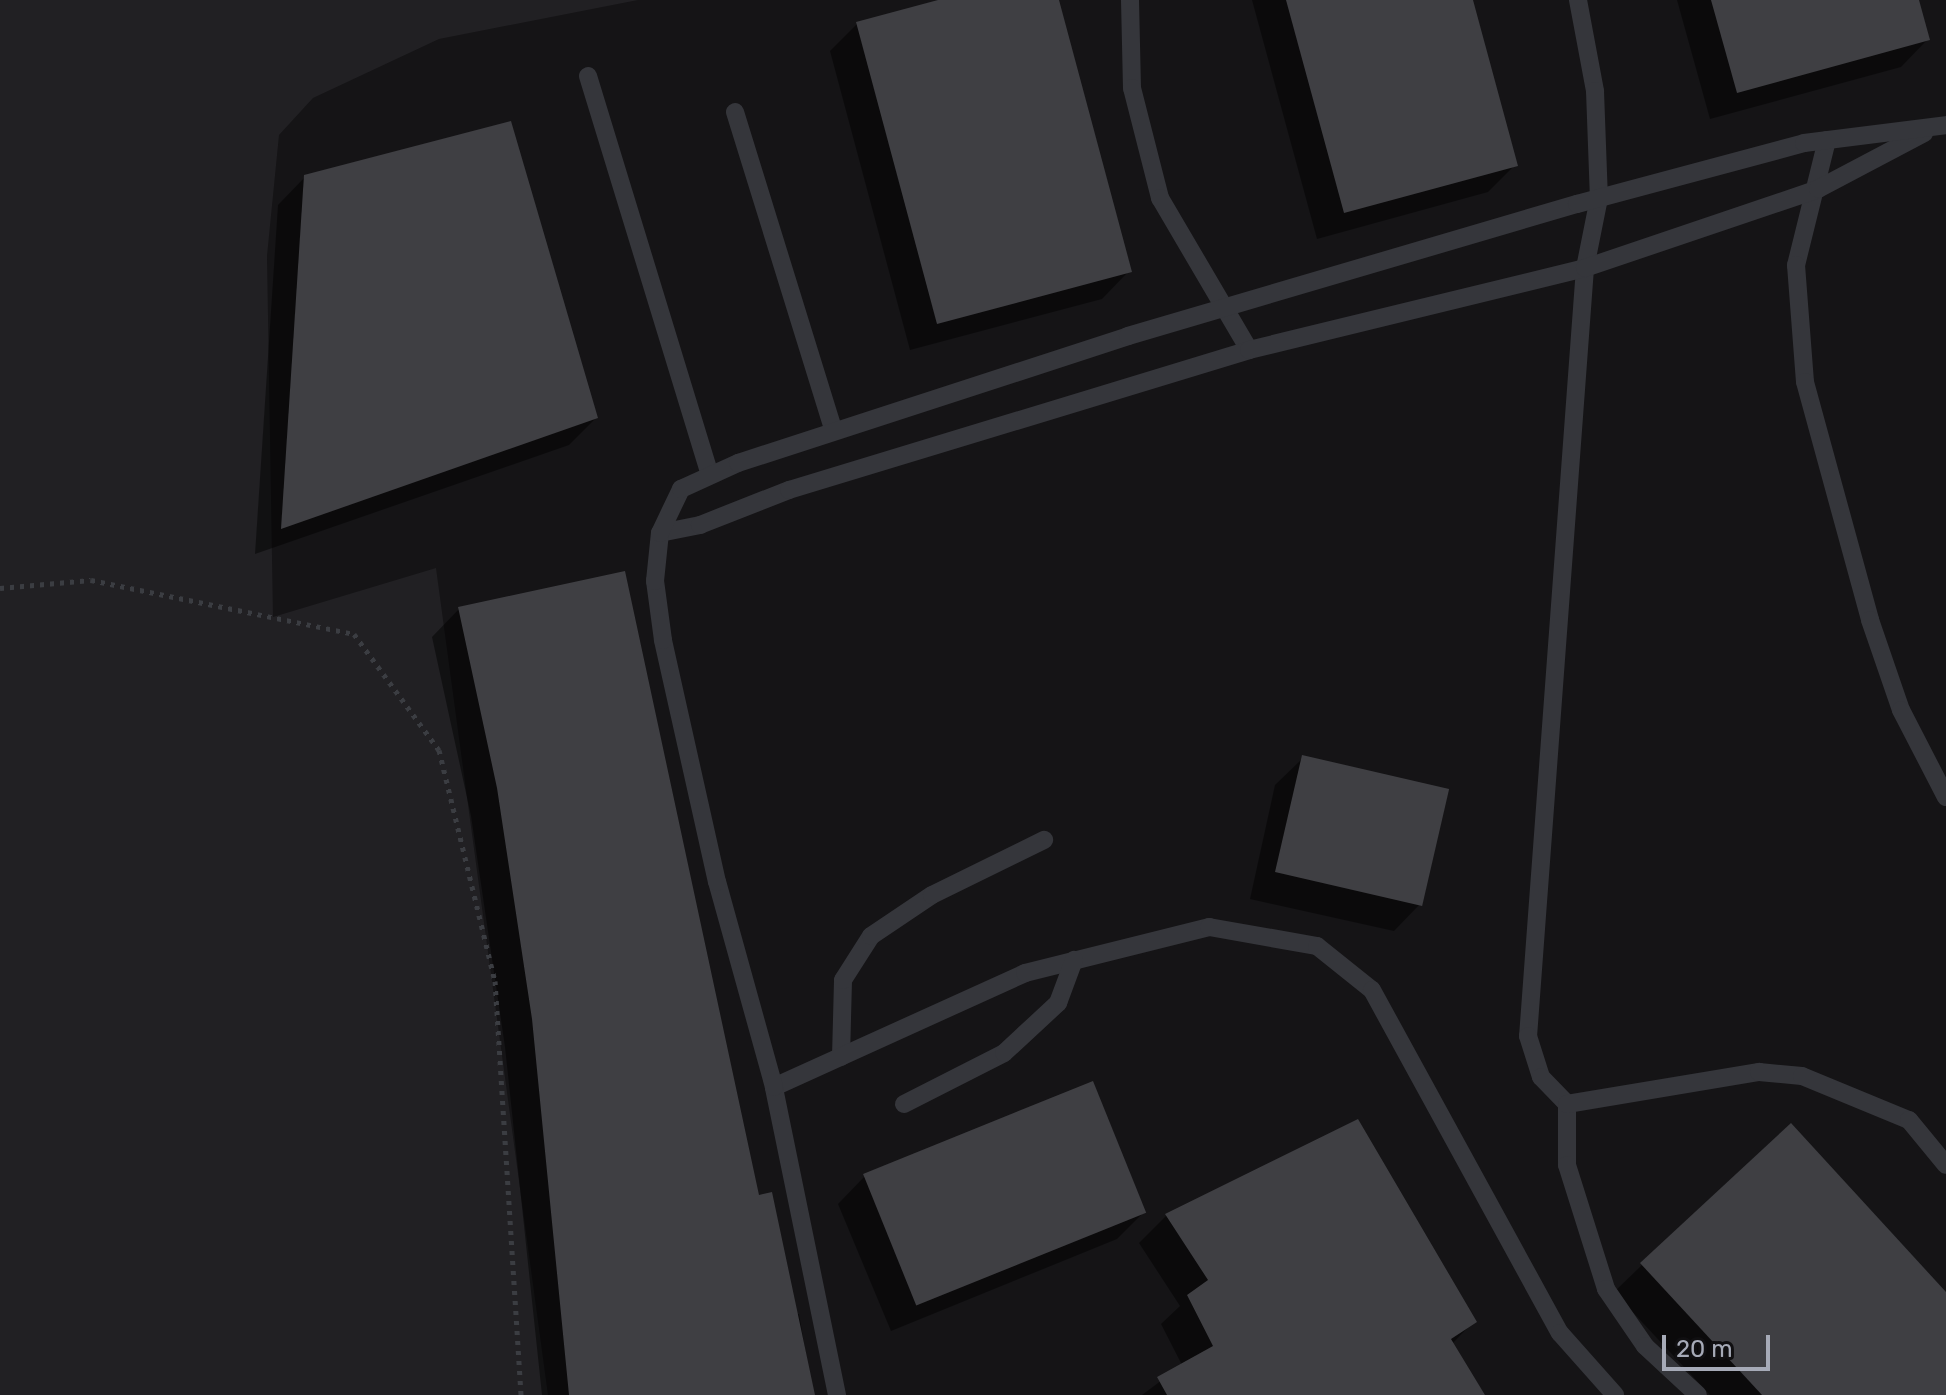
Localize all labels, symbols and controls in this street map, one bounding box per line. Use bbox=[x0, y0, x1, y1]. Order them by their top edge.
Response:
scale bar bbox=[1666, 1319, 1774, 1369]
text: 20 m bbox=[1676, 1335, 1733, 1363]

